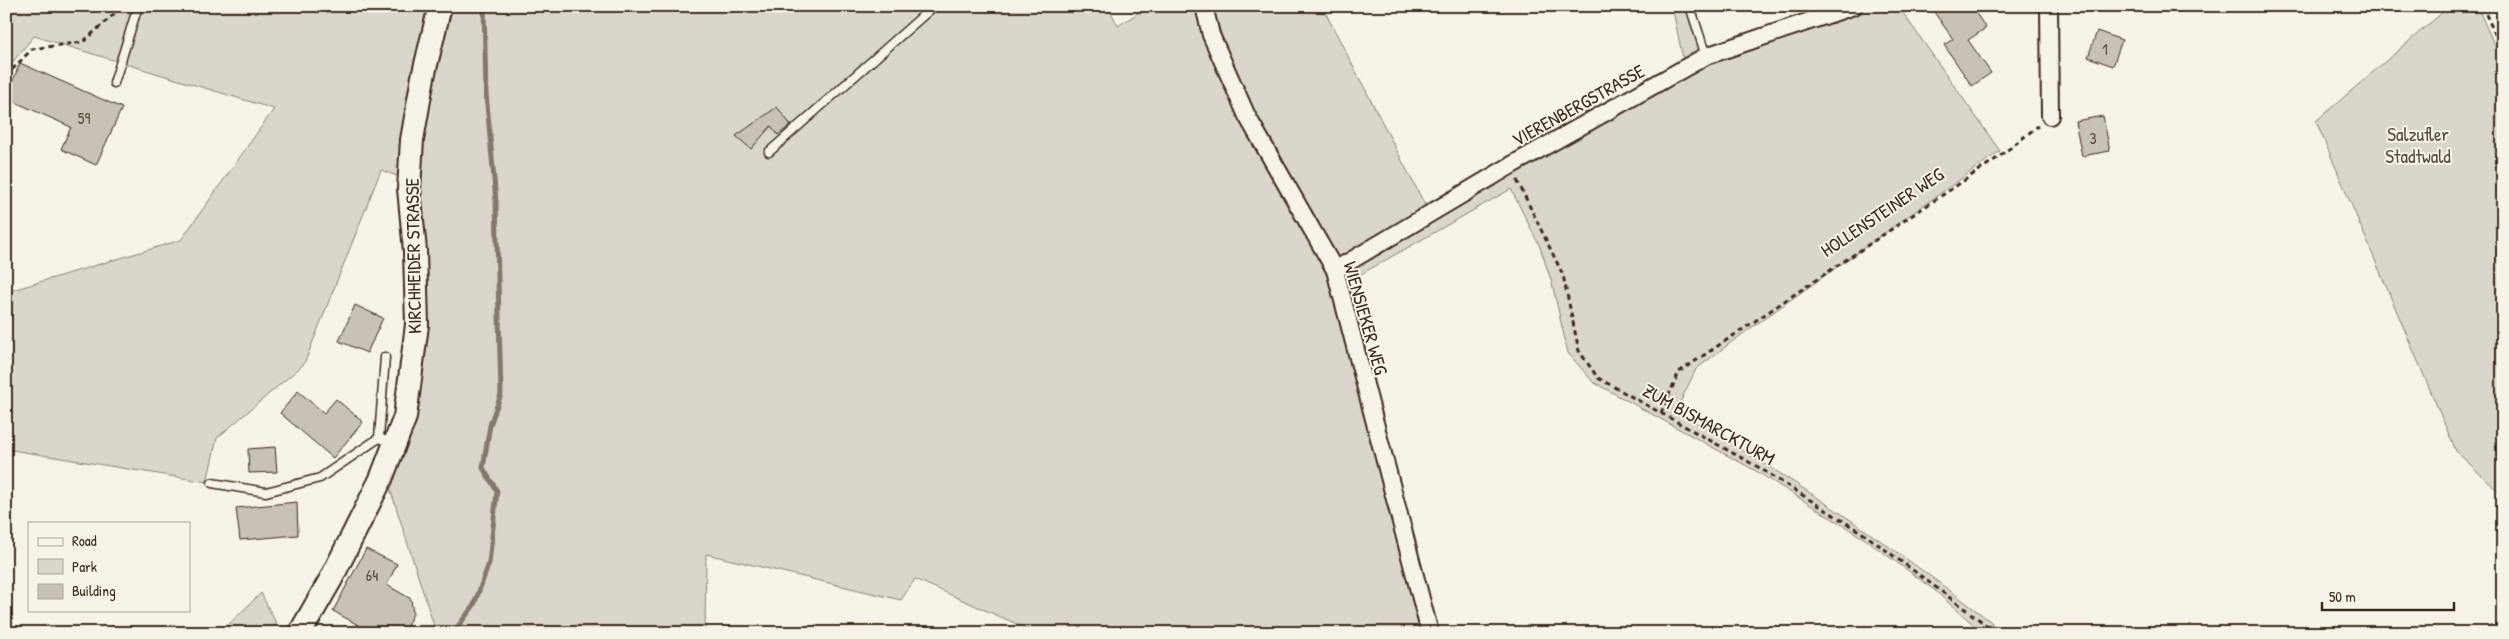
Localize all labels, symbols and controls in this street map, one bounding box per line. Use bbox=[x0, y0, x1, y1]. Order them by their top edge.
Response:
house number: 1 bbox=[2102, 38, 2108, 60]
street label: VIERENBERGSTRASSE bbox=[1507, 58, 1649, 152]
house number: 59 bbox=[78, 107, 90, 129]
park label: Salzufler Stadtwald bbox=[2385, 121, 2451, 169]
house number: 3 bbox=[2089, 127, 2097, 149]
street label: HOLLENSTEINER WEG bbox=[1815, 161, 1949, 263]
street label: KIRCHHEIDER STRASSE bbox=[399, 177, 427, 334]
street label: WIENSIEKER WEG bbox=[1337, 258, 1395, 378]
street label: ZUM BISMARCKTURM bbox=[1638, 377, 1780, 471]
legend bbox=[28, 522, 190, 612]
text: Road bbox=[72, 530, 97, 551]
text: Park bbox=[72, 556, 97, 577]
house number: 64 bbox=[366, 564, 378, 586]
scale bar bbox=[2322, 579, 2454, 611]
text: Building bbox=[72, 580, 116, 601]
text: 50 m bbox=[2329, 586, 2356, 607]

